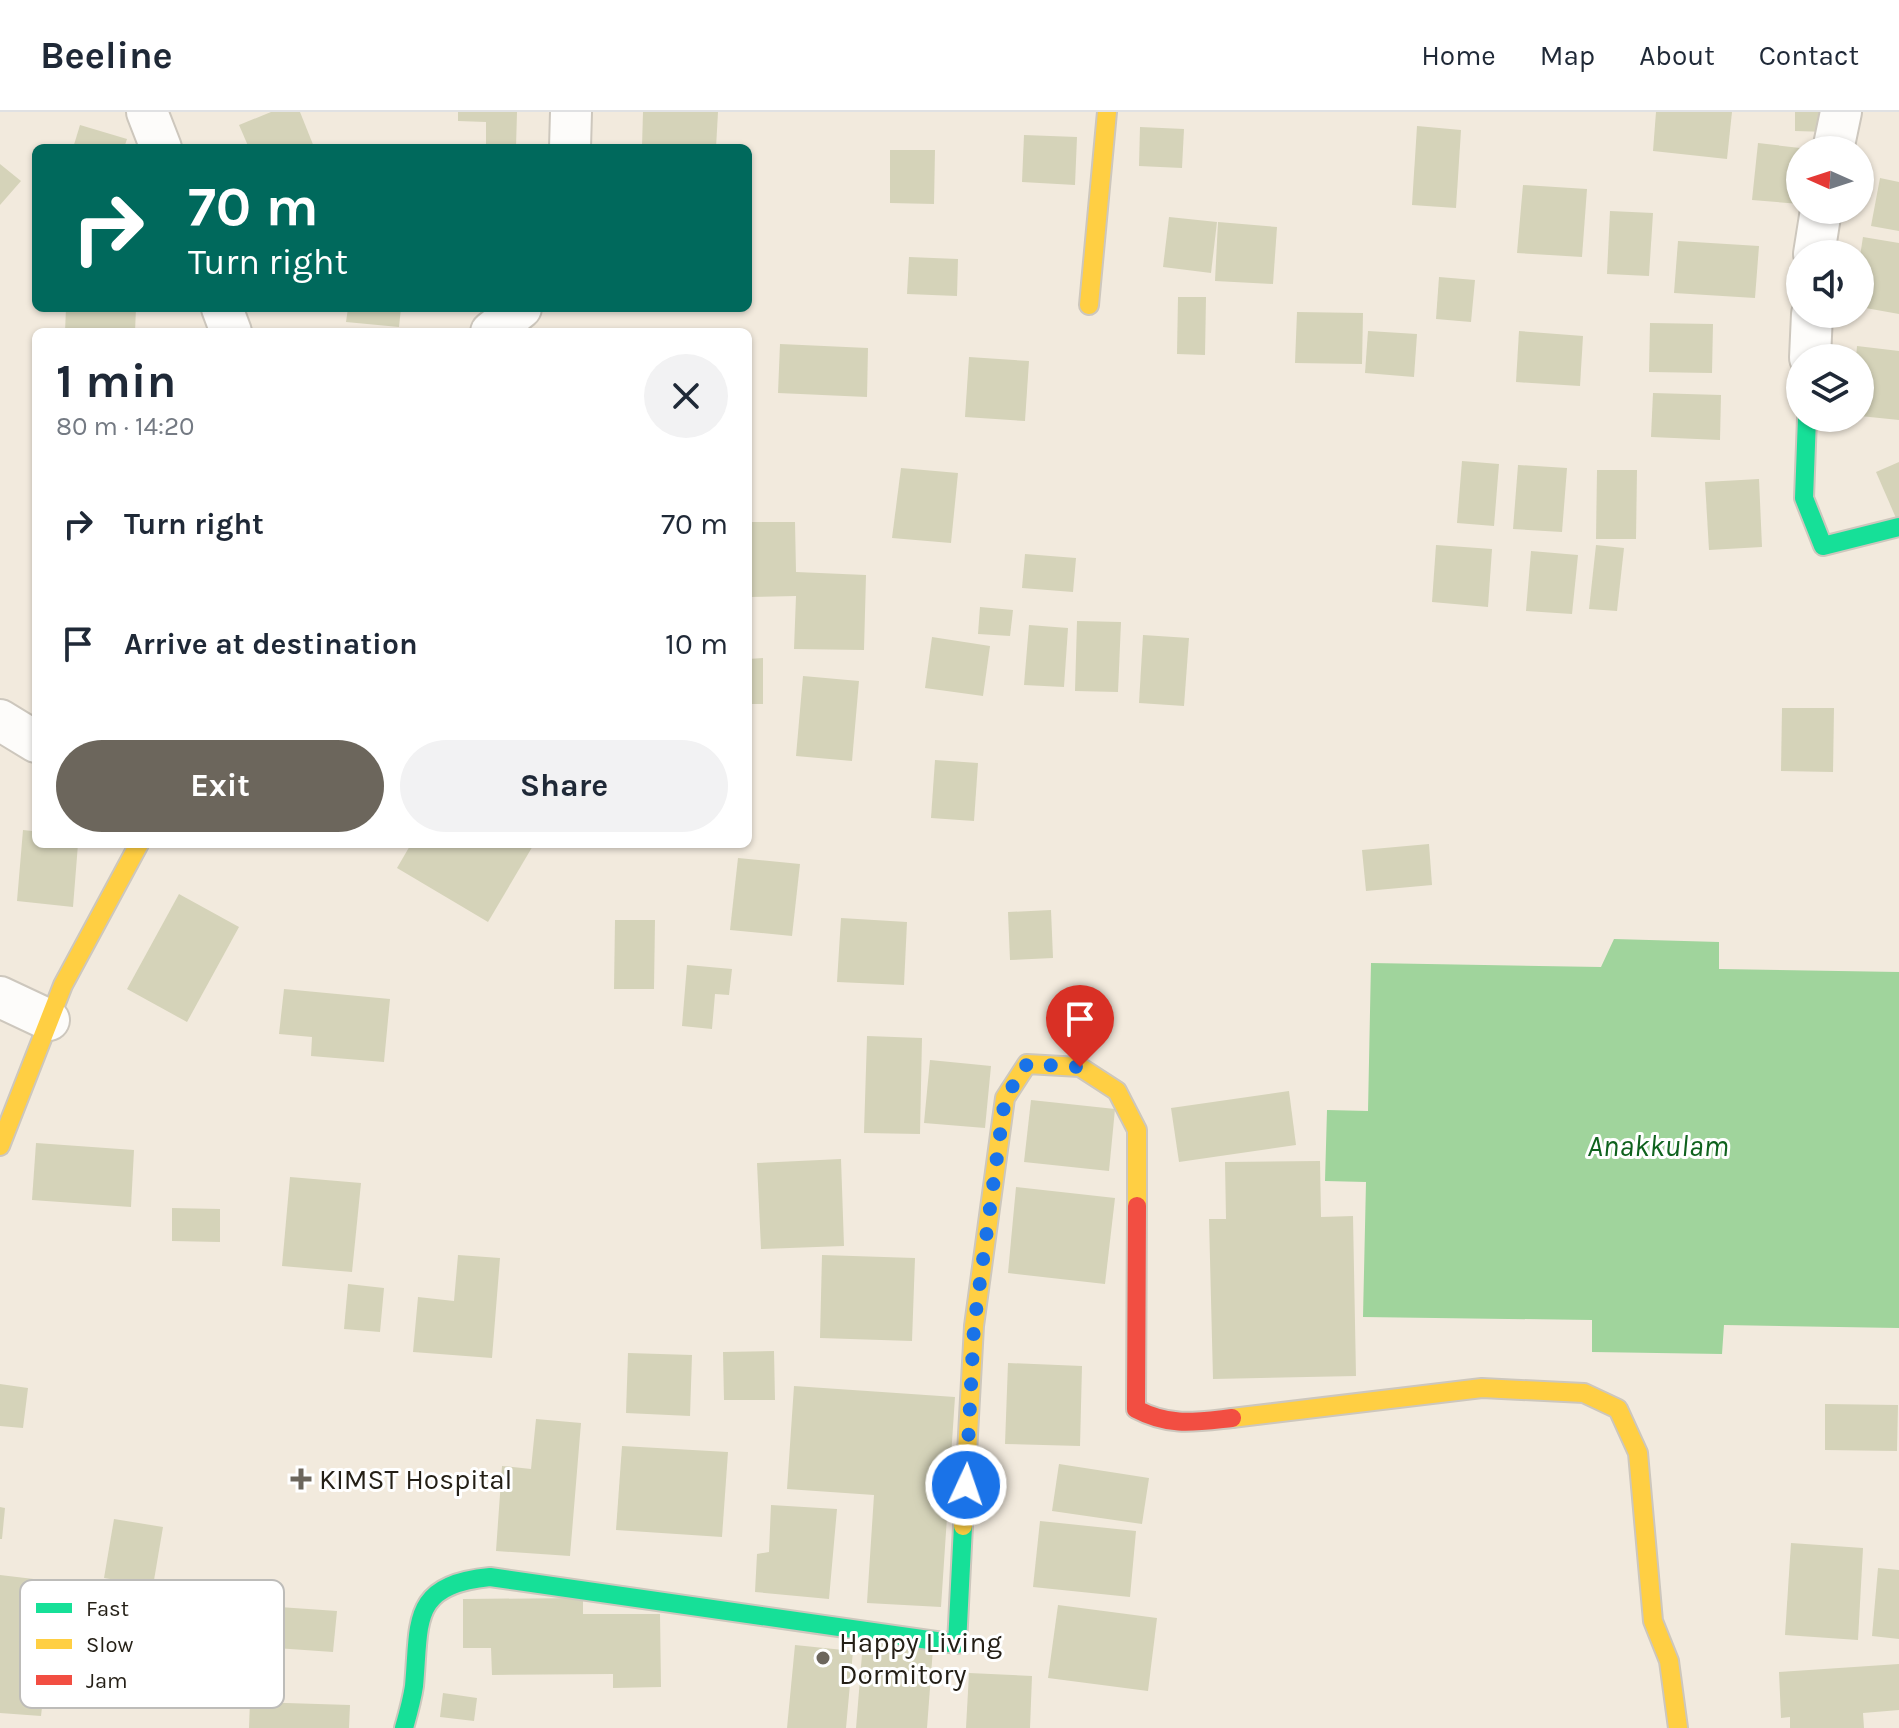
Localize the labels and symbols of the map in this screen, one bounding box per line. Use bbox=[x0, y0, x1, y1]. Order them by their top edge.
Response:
north arrow bbox=[1786, 136, 1874, 224]
pin bbox=[1046, 985, 1114, 1067]
water label: Anakkulam bbox=[1587, 1128, 1729, 1164]
position arrow bbox=[924, 1443, 1008, 1527]
place label: KIMST Hospital bbox=[319, 1463, 512, 1496]
marker: KIMST Hospital bbox=[290, 1468, 312, 1490]
legend bbox=[20, 1580, 284, 1708]
text: Fast bbox=[86, 1596, 129, 1622]
place label: Happy Living Dormitory bbox=[839, 1626, 1002, 1691]
text: Slow bbox=[86, 1632, 133, 1658]
marker: Happy Living Dormitory bbox=[814, 1649, 832, 1667]
text: Jam bbox=[86, 1668, 128, 1694]

